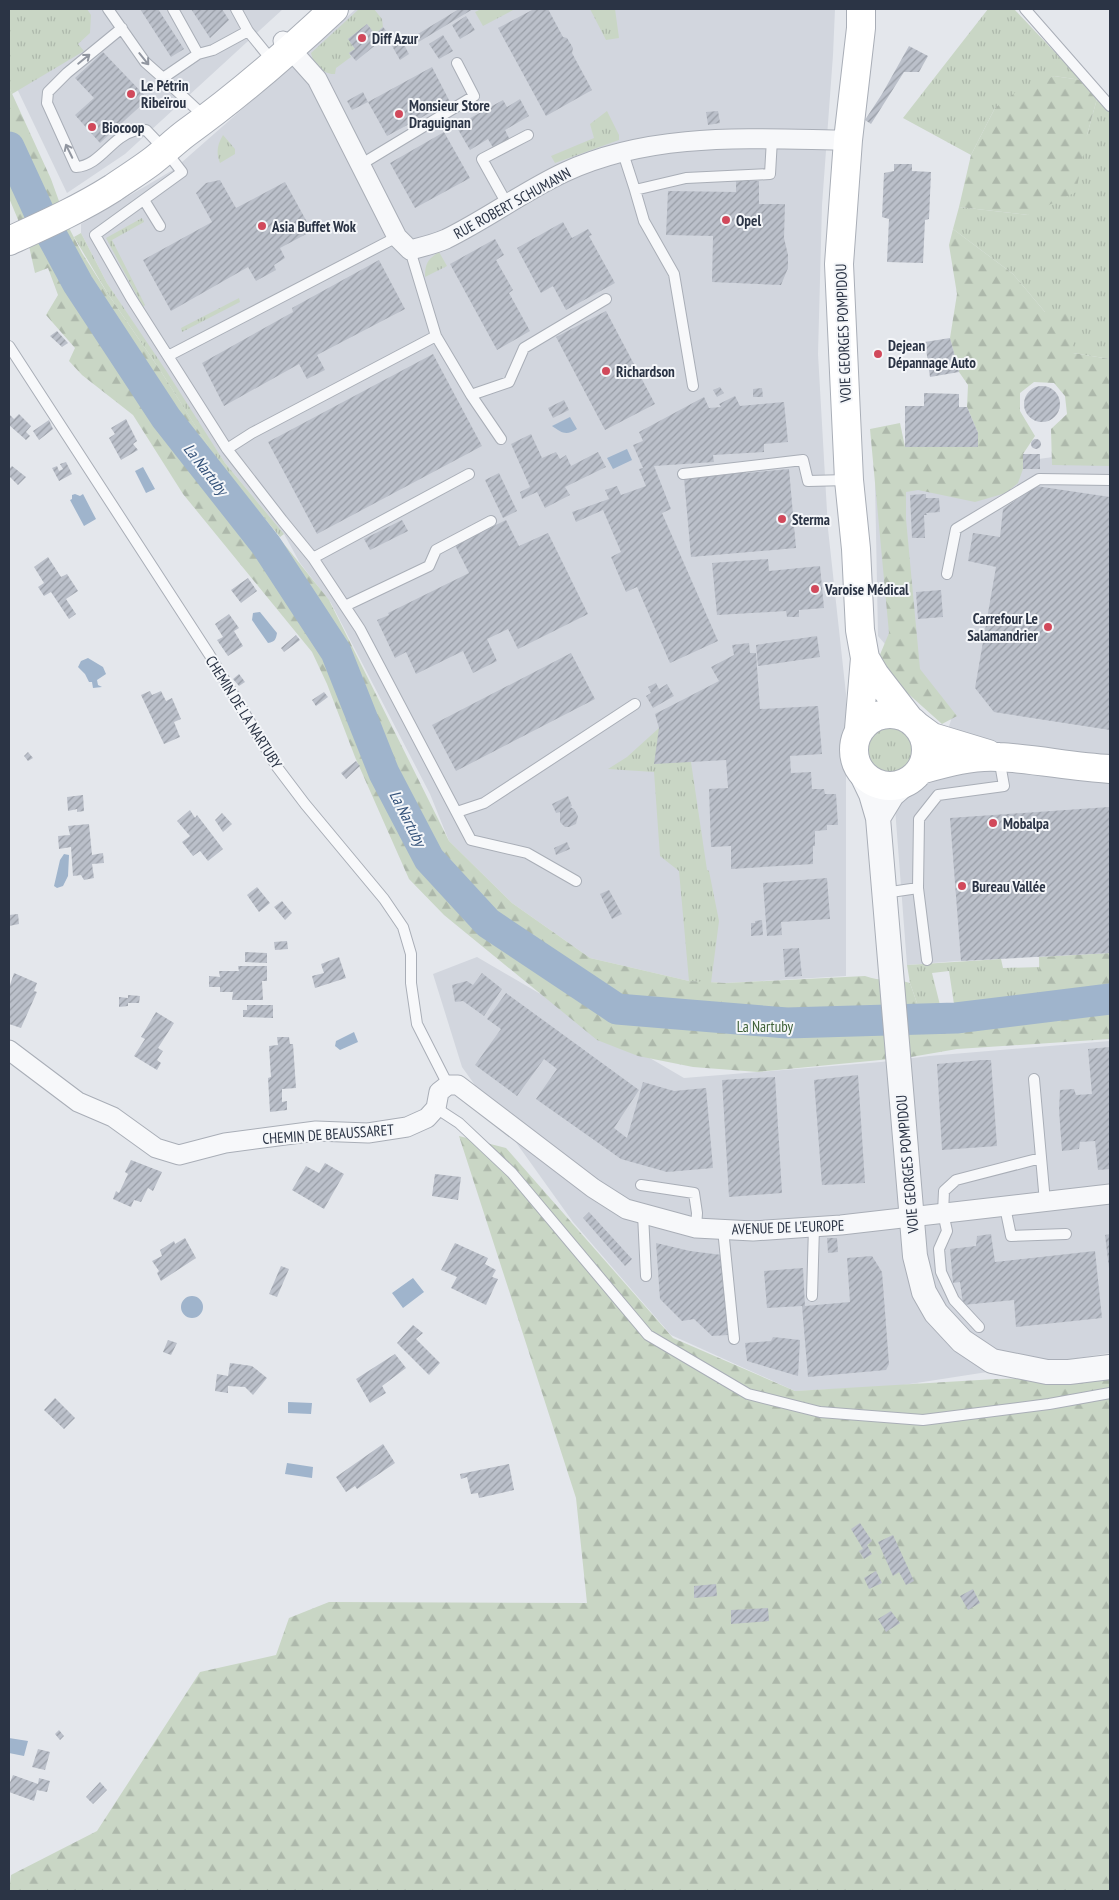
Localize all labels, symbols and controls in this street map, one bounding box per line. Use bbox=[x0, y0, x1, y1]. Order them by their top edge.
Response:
place label: Diff Azur bbox=[372, 29, 419, 48]
marker: Diff Azur bbox=[356, 32, 368, 44]
one-way arrow bbox=[138, 53, 149, 66]
one-way arrow bbox=[77, 54, 90, 65]
place label: Le Pétrin Ribeïrou bbox=[141, 76, 189, 112]
marker: Le Pétrin Ribeïrou bbox=[125, 88, 137, 100]
place label: Monsieur Store Draguignan bbox=[409, 96, 490, 132]
marker: Monsieur Store Draguignan bbox=[393, 108, 405, 120]
place label: Biocoop bbox=[102, 118, 145, 137]
marker: Biocoop bbox=[86, 121, 98, 133]
one-way arrow bbox=[64, 144, 73, 159]
street label: RUE ROBERT SCHUMANN bbox=[450, 163, 574, 243]
place label: Opel bbox=[736, 211, 761, 230]
marker: Opel bbox=[720, 214, 732, 226]
place label: Asia Buffet Wok bbox=[271, 217, 357, 236]
marker: Asia Buffet Wok bbox=[256, 220, 268, 232]
street label: VOIE GEORGES POMPIDOU bbox=[831, 263, 855, 404]
place label: Dejean Dépannage Auto bbox=[888, 336, 976, 372]
marker: Dejean Dépannage Auto bbox=[872, 348, 884, 360]
place label: Richardson bbox=[616, 362, 675, 381]
marker: Richardson bbox=[600, 365, 612, 377]
water label: La Nartuby bbox=[180, 439, 234, 500]
place label: Sterma bbox=[792, 510, 830, 529]
marker: Sterma bbox=[776, 513, 788, 525]
place label: Varoise Médical bbox=[824, 580, 909, 599]
marker: Varoise Médical bbox=[809, 583, 821, 595]
place label: Carrefour Le Salamandrier bbox=[967, 609, 1039, 645]
marker: Carrefour Le Salamandrier bbox=[1042, 621, 1054, 633]
street label: CHEMIN DE LA NARTUBY bbox=[202, 652, 286, 772]
water label: La Nartuby bbox=[385, 787, 431, 851]
place label: Mobalpa bbox=[1003, 814, 1049, 833]
marker: Mobalpa bbox=[987, 817, 999, 829]
place label: Bureau Vallée bbox=[972, 877, 1046, 896]
marker: Bureau Vallée bbox=[956, 880, 968, 892]
park label: La Nartuby bbox=[737, 1017, 794, 1036]
street label: VOIE GEORGES POMPIDOU bbox=[891, 1094, 923, 1235]
street label: CHEMIN DE BEAUSSARET bbox=[262, 1120, 395, 1148]
street label: AVENUE DE L'EUROPE bbox=[731, 1216, 845, 1238]

